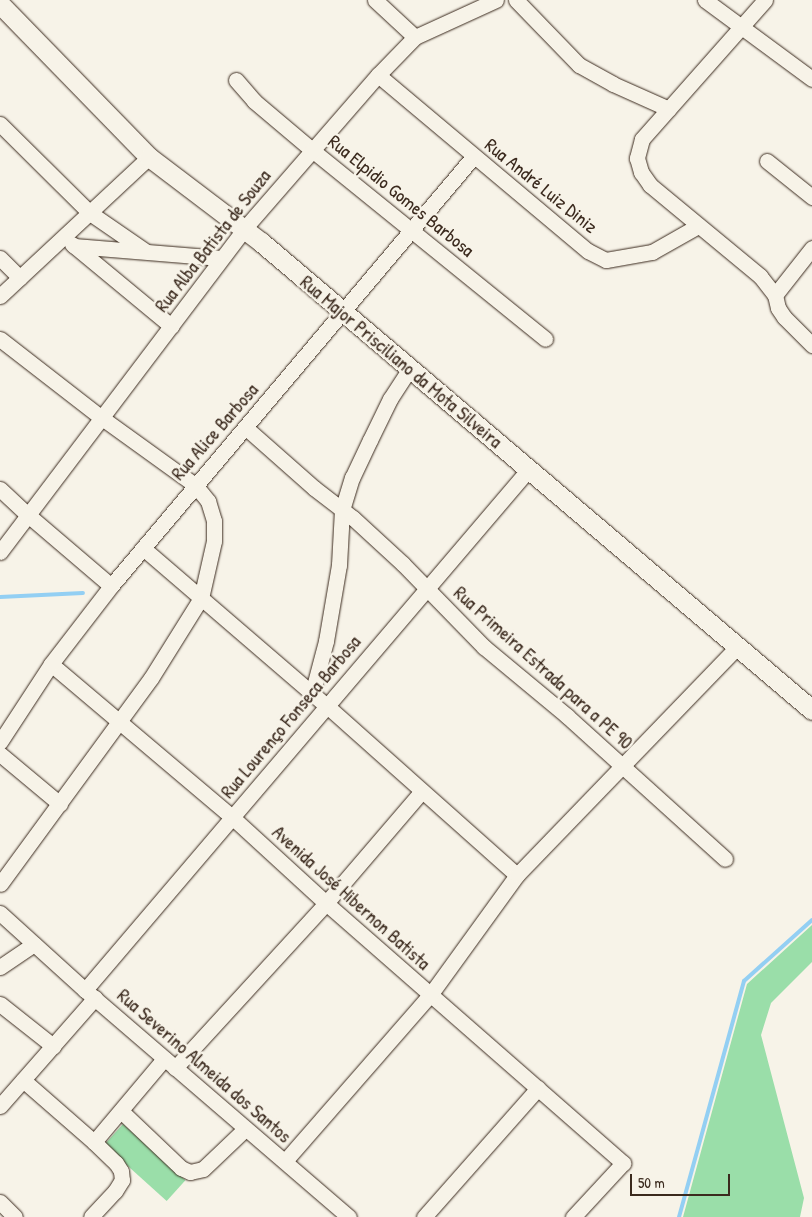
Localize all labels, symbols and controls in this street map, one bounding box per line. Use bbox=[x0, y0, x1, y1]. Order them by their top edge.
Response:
street label: Rua Elpidio Gomes Barbosa bbox=[323, 130, 479, 262]
street label: Rua André Luiz Diniz bbox=[480, 134, 602, 238]
street label: Rua Alba Batista de Souza bbox=[150, 165, 276, 317]
street label: Rua Major Prisciliano da Mota Silveira bbox=[295, 271, 507, 453]
street label: Rua Alice Barbosa bbox=[167, 379, 263, 485]
street label: Rua Primeira Estrada para a PE 90 bbox=[449, 582, 637, 754]
street label: Rua Lourenço Fonseca Barbosa bbox=[216, 631, 366, 803]
street label: Avenida José Hibernon Batista bbox=[267, 821, 435, 975]
street label: Rua Severino Almeida dos Santos bbox=[112, 984, 296, 1148]
scale bar bbox=[632, 1164, 732, 1196]
text: 50 m bbox=[638, 1172, 665, 1193]

